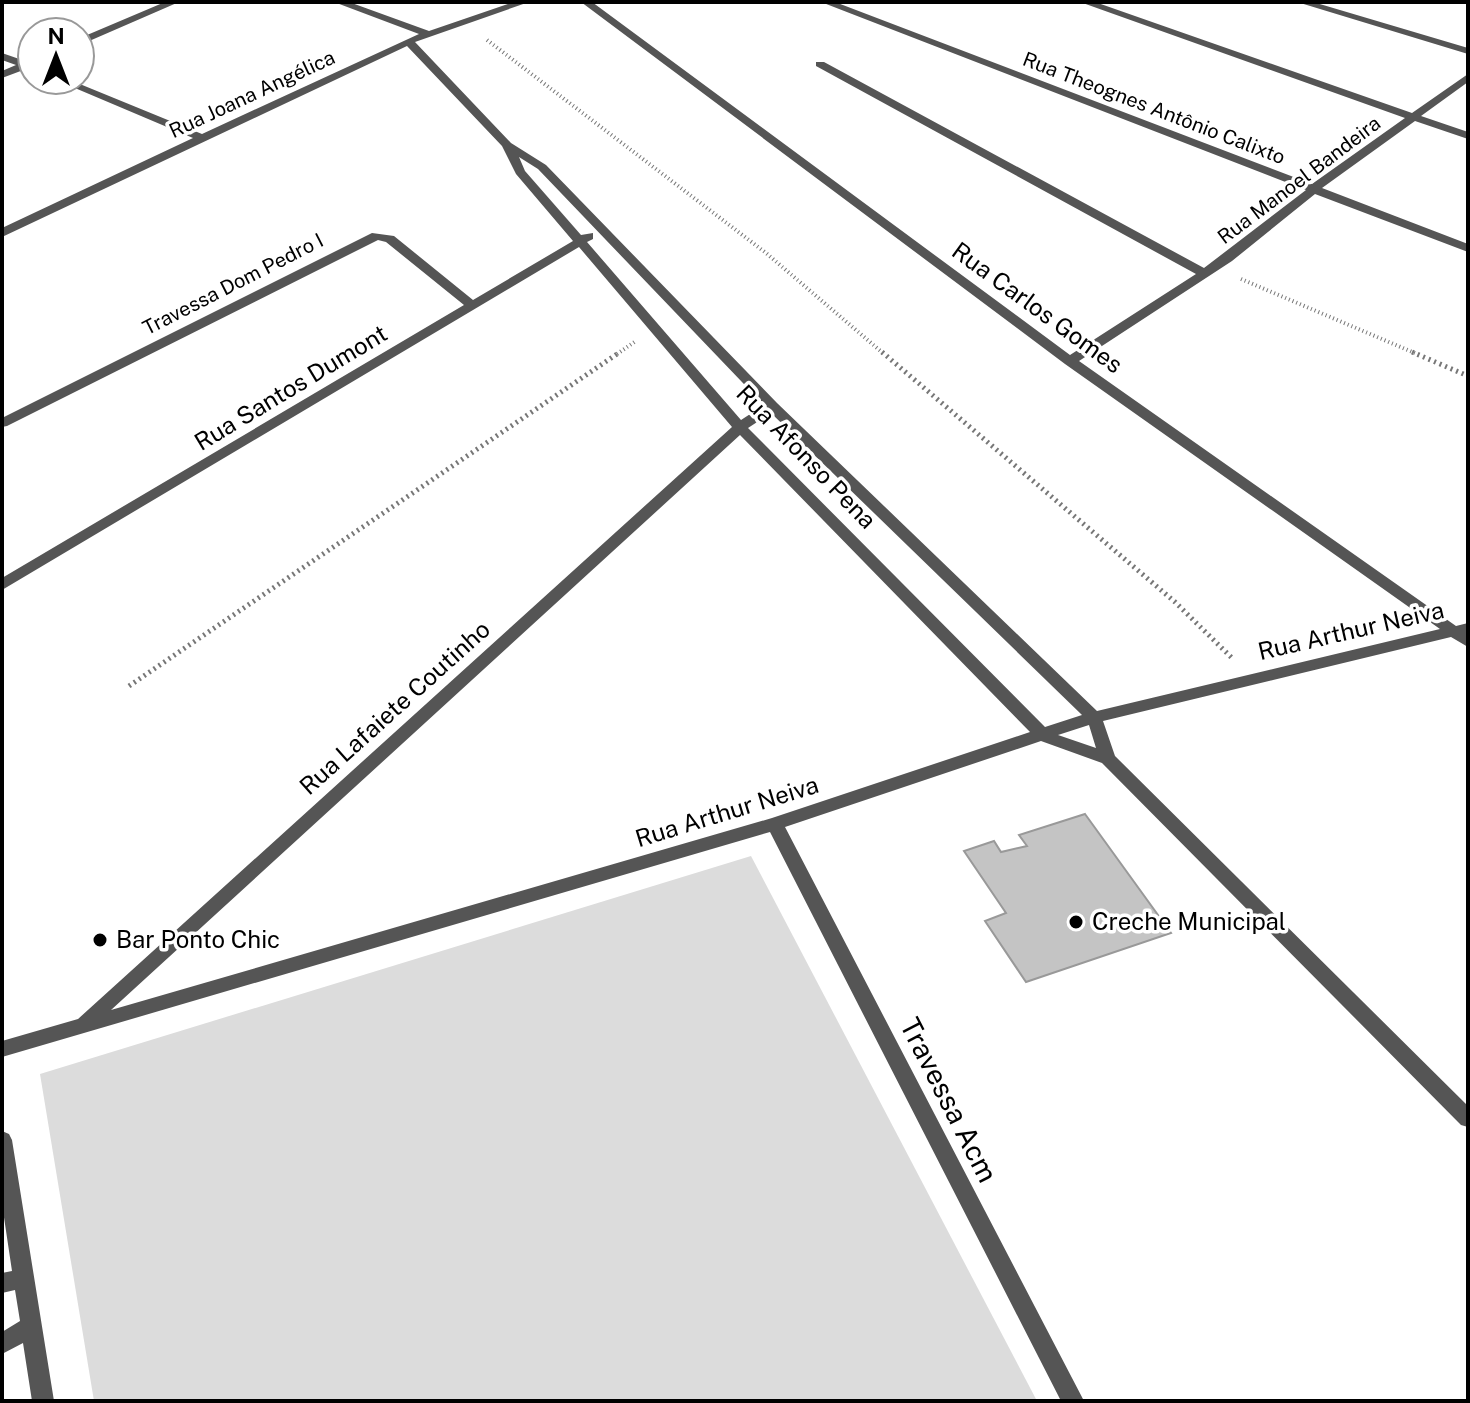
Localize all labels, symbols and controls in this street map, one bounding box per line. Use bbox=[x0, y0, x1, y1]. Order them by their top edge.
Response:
north arrow bbox=[16, 16, 96, 96]
text: N bbox=[47, 23, 65, 49]
street label: Rua Joana Angélica bbox=[165, 45, 339, 143]
street label: Rua Theognes Antônio Calixto bbox=[1019, 47, 1289, 169]
street label: Rua Manoel Bandeira bbox=[1213, 111, 1385, 249]
street label: Travessa Dom Pedro I bbox=[139, 228, 327, 340]
street label: Rua Carlos Gomes bbox=[947, 236, 1128, 378]
street label: Rua Santos Dumont bbox=[189, 319, 392, 456]
street label: Rua Afonso Pena bbox=[731, 379, 882, 534]
street label: Rua Arthur Neiva bbox=[1255, 595, 1447, 665]
street label: Rua Lafaiete Coutinho bbox=[293, 614, 495, 800]
street label: Rua Arthur Neiva bbox=[632, 770, 822, 852]
place label: Creche Municipal bbox=[1092, 907, 1286, 935]
marker: Creche Municipal bbox=[1067, 913, 1085, 931]
place label: Bar Ponto Chic bbox=[116, 925, 280, 953]
marker: Bar Ponto Chic bbox=[91, 931, 109, 949]
street label: Travessa Acm bbox=[894, 1012, 1005, 1188]

